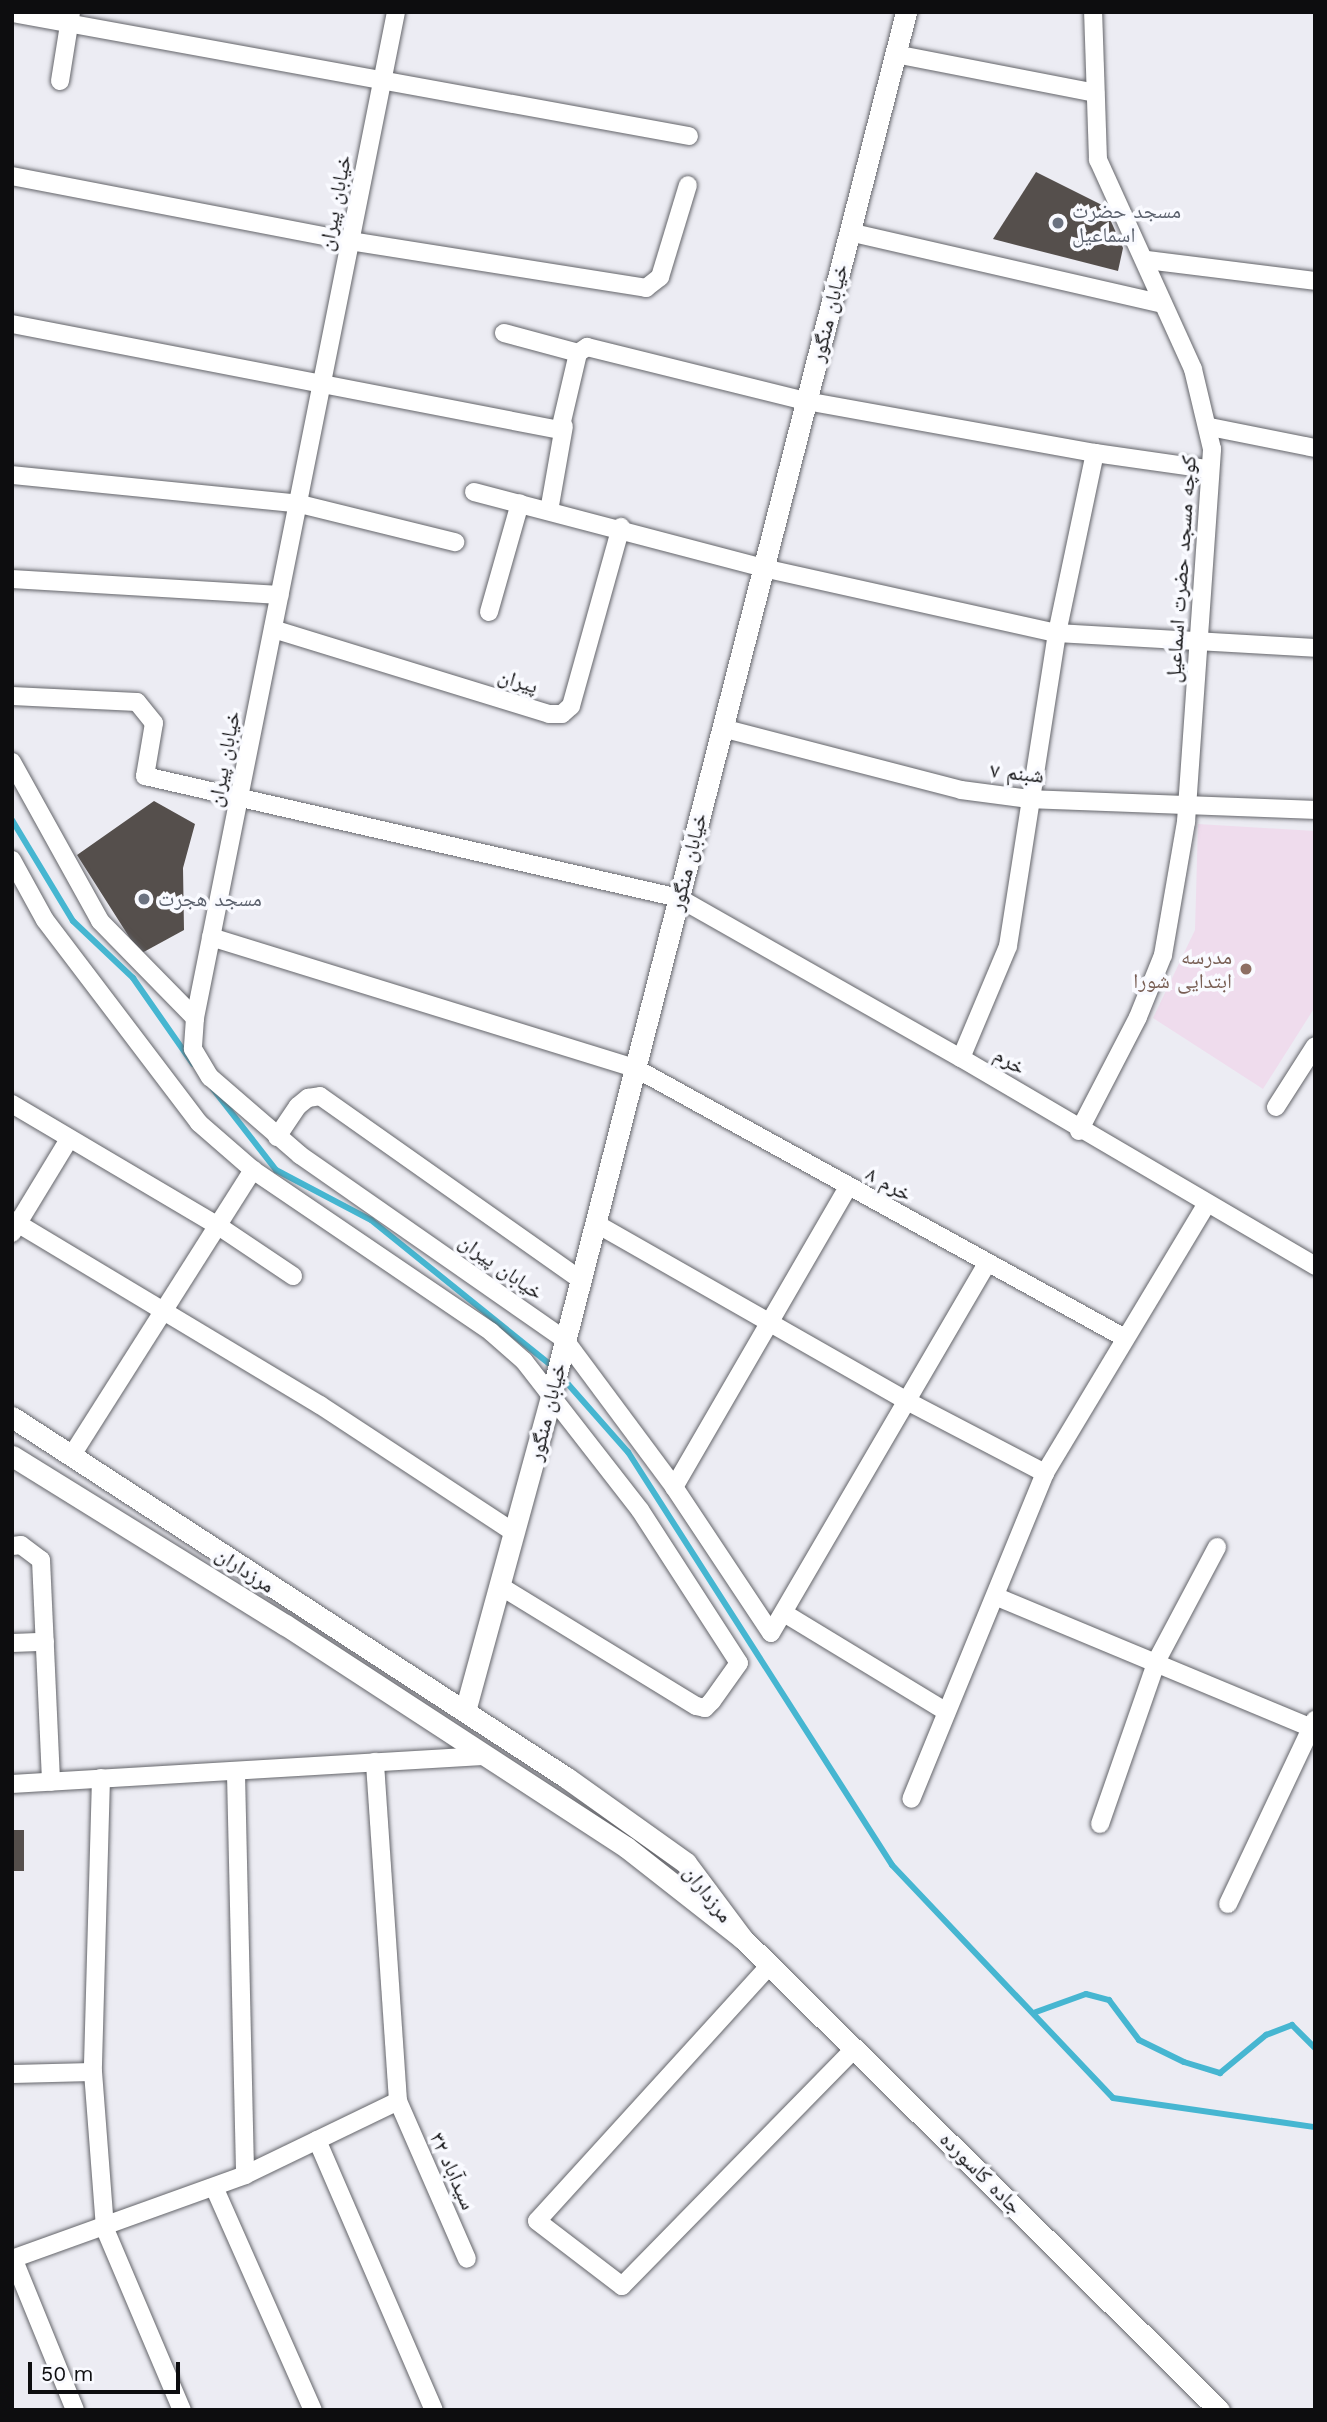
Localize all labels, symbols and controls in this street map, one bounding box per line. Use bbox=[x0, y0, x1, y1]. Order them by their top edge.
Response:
street label: خیابان پیران bbox=[313, 153, 357, 253]
place label: مسجد حضرت اسماعیل bbox=[1072, 198, 1181, 248]
marker: مسجد حضرت اسماعیل bbox=[1050, 215, 1066, 231]
street label: خیابان منگور bbox=[805, 261, 853, 365]
street label: کوچه مسجد حضرت اسماعیل bbox=[1160, 454, 1202, 684]
street label: پیران bbox=[495, 663, 541, 699]
street label: خیابان پیران bbox=[202, 709, 246, 809]
street label: شبنم ۷ bbox=[989, 758, 1045, 788]
street label: خیابان منگور bbox=[664, 810, 712, 914]
place label: مسجد هجرت bbox=[158, 886, 262, 912]
marker: مسجد هجرت bbox=[136, 891, 152, 907]
place label: مدرسه ابتدایی شورا bbox=[1133, 944, 1232, 994]
marker: مدرسه ابتدایی شورا bbox=[1238, 961, 1254, 977]
street label: خرم bbox=[990, 1042, 1030, 1080]
street label: خرم ۸ bbox=[862, 1161, 916, 1207]
street label: خیابان پیران bbox=[454, 1229, 548, 1305]
street label: خیابان منگور bbox=[523, 1360, 571, 1464]
street label: مرزداران bbox=[211, 1542, 279, 1598]
street label: مرزداران bbox=[678, 1861, 738, 1927]
street label: جاده کاسورده bbox=[935, 2127, 1027, 2219]
street label: سیدآباد ۳۲ bbox=[425, 2128, 481, 2214]
scale bar bbox=[32, 2348, 184, 2392]
text: 50 m bbox=[41, 2361, 93, 2386]

